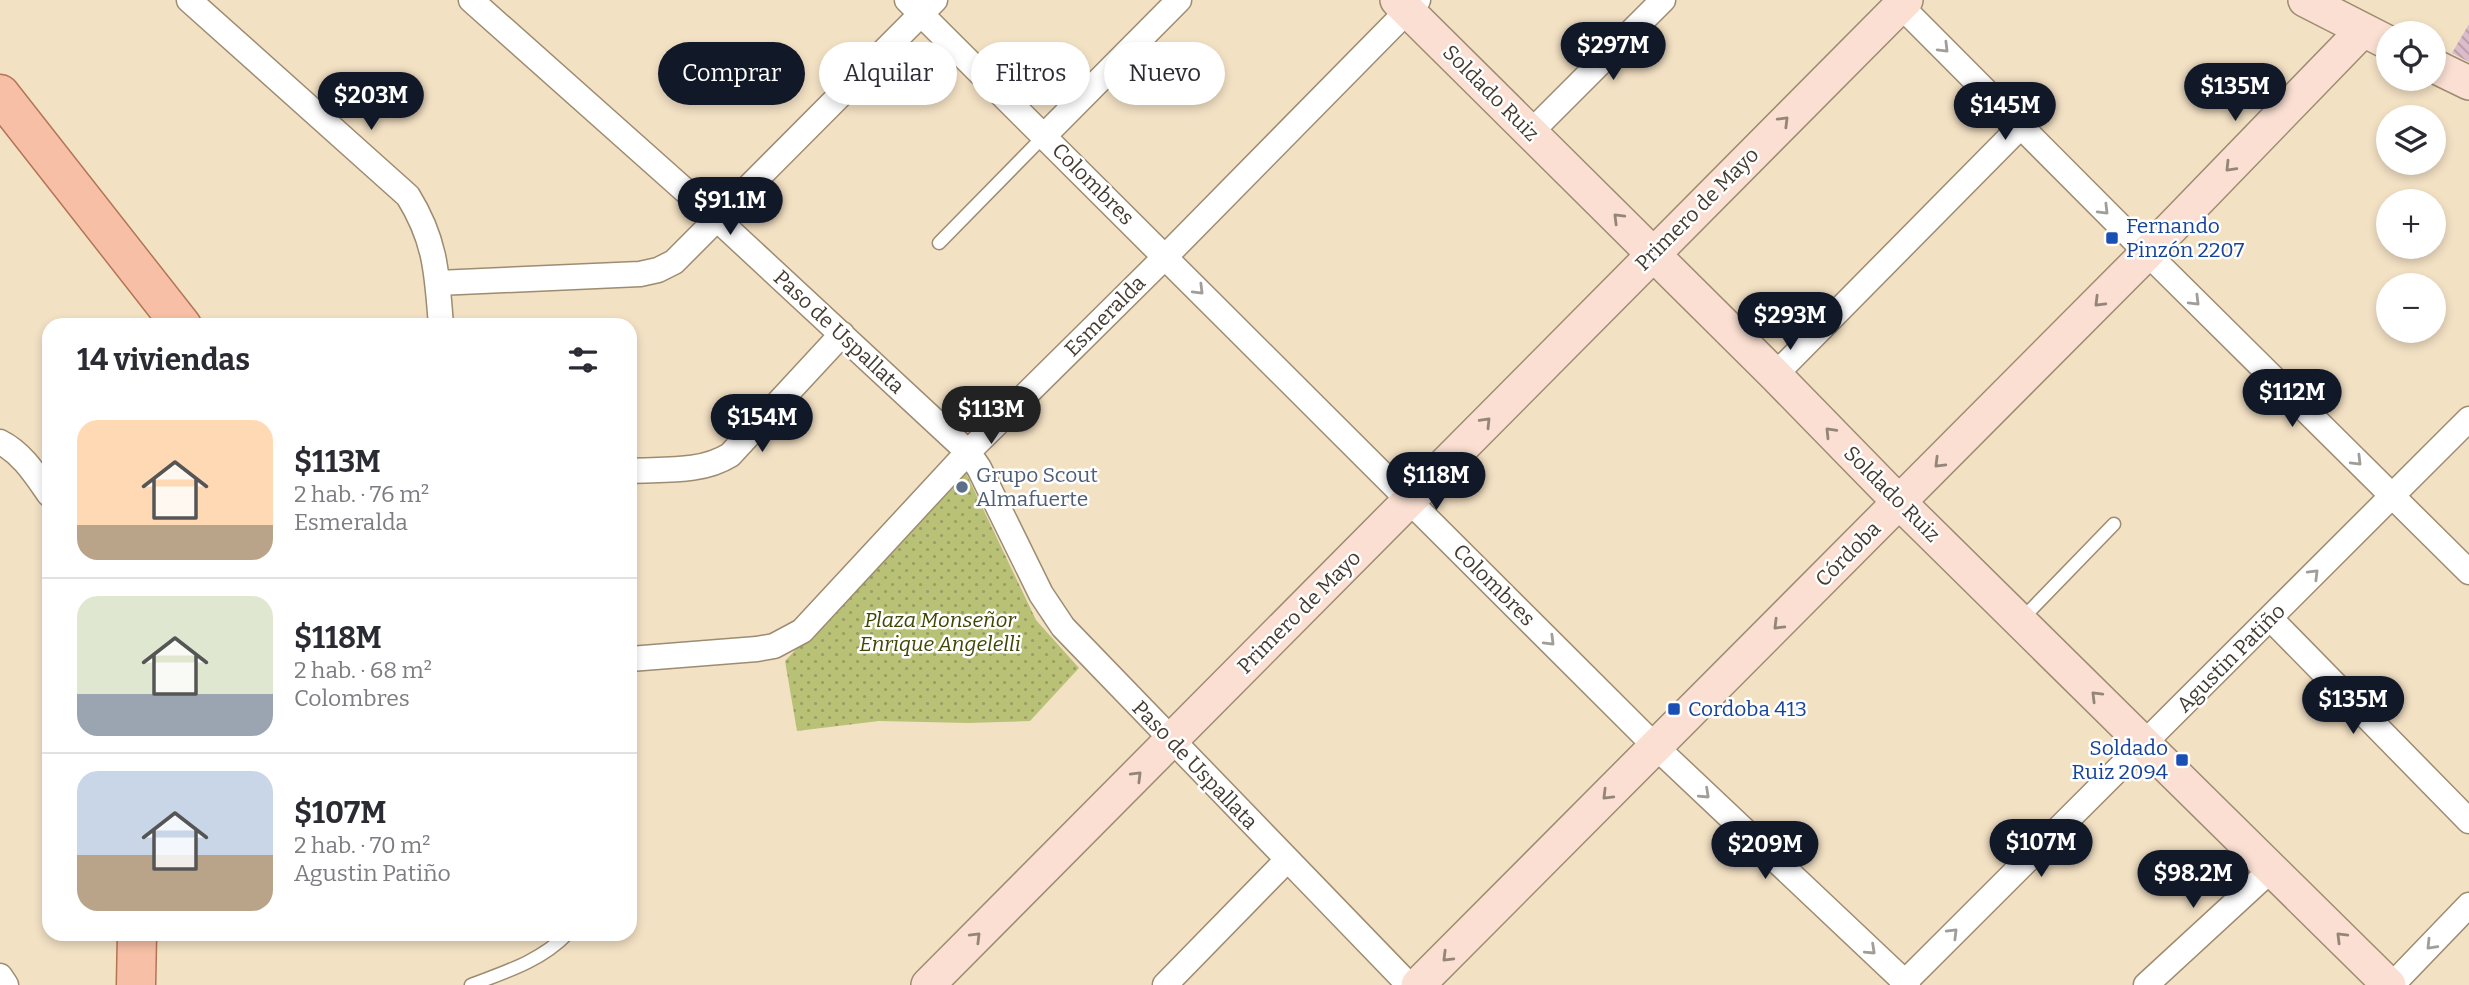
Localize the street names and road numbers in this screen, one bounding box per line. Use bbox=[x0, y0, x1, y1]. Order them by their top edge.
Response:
street label: Soldado Ruiz bbox=[1437, 39, 1545, 147]
street label: Colombres bbox=[1046, 137, 1140, 231]
street label: Primero de Mayo bbox=[1630, 142, 1764, 276]
street label: Paso de Uspallata bbox=[768, 265, 910, 400]
street label: Esmeralda bbox=[1059, 270, 1151, 362]
street label: Soldado Ruiz bbox=[1838, 440, 1946, 548]
street label: Córdoba bbox=[1810, 515, 1887, 592]
street label: Colombres bbox=[1447, 538, 1541, 632]
street label: Primero de Mayo bbox=[1232, 545, 1366, 679]
street label: Agustin Patiño bbox=[2171, 598, 2291, 718]
street label: Paso de Uspallata bbox=[1127, 695, 1264, 835]

